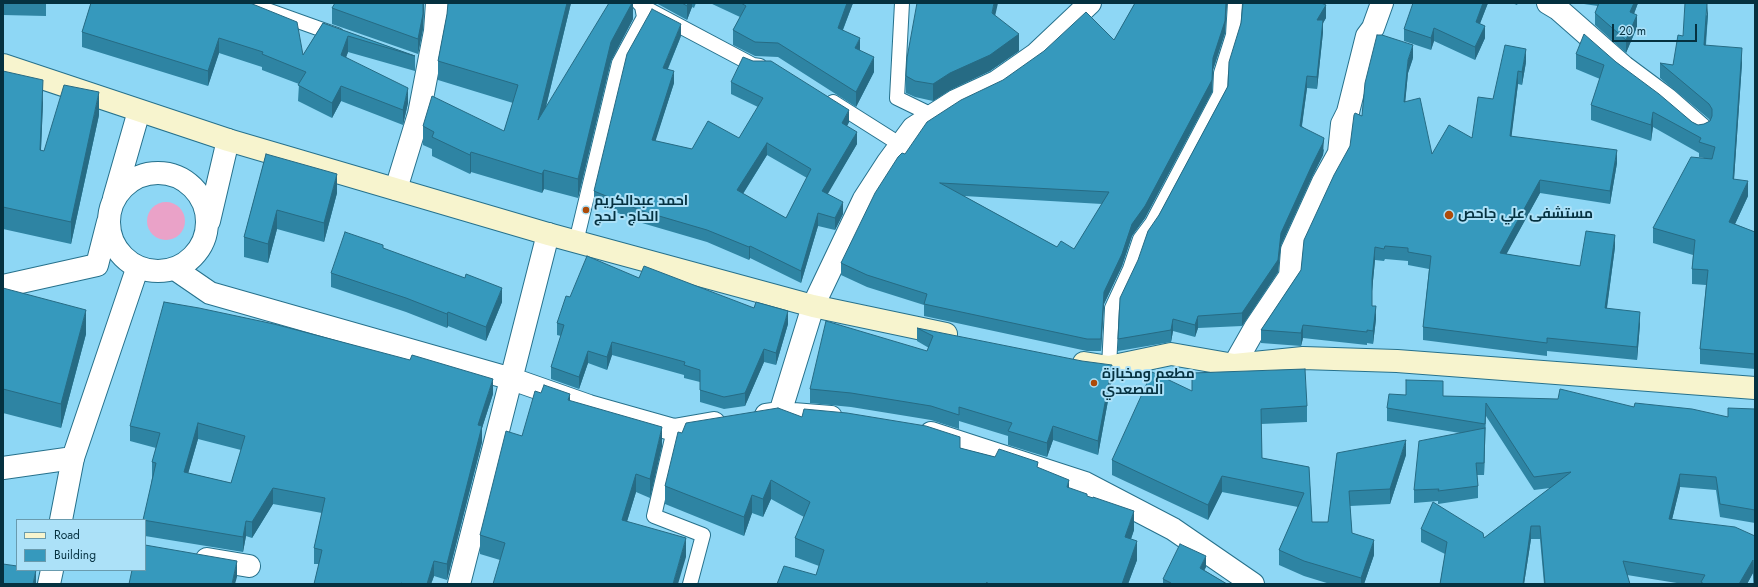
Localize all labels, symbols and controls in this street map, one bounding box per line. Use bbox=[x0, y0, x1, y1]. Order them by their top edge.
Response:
scale bar bbox=[1614, 16, 1699, 42]
text: 20 m bbox=[1619, 22, 1646, 40]
place label: احمد عبدالكريم الحاج - لحج bbox=[594, 194, 688, 226]
marker: احمد عبدالكريم الحاج - لحج bbox=[581, 205, 591, 215]
place label: مستشفى علي جاحص bbox=[1458, 207, 1593, 223]
marker: مستشفى علي جاحص bbox=[1443, 209, 1455, 221]
place label: مطعم ومخبازة المصعدي bbox=[1102, 367, 1195, 400]
marker: مطعم ومخبازة المصعدي bbox=[1089, 378, 1099, 388]
legend bbox=[16, 519, 146, 571]
text: Road bbox=[54, 526, 80, 544]
text: Building bbox=[54, 546, 96, 564]

